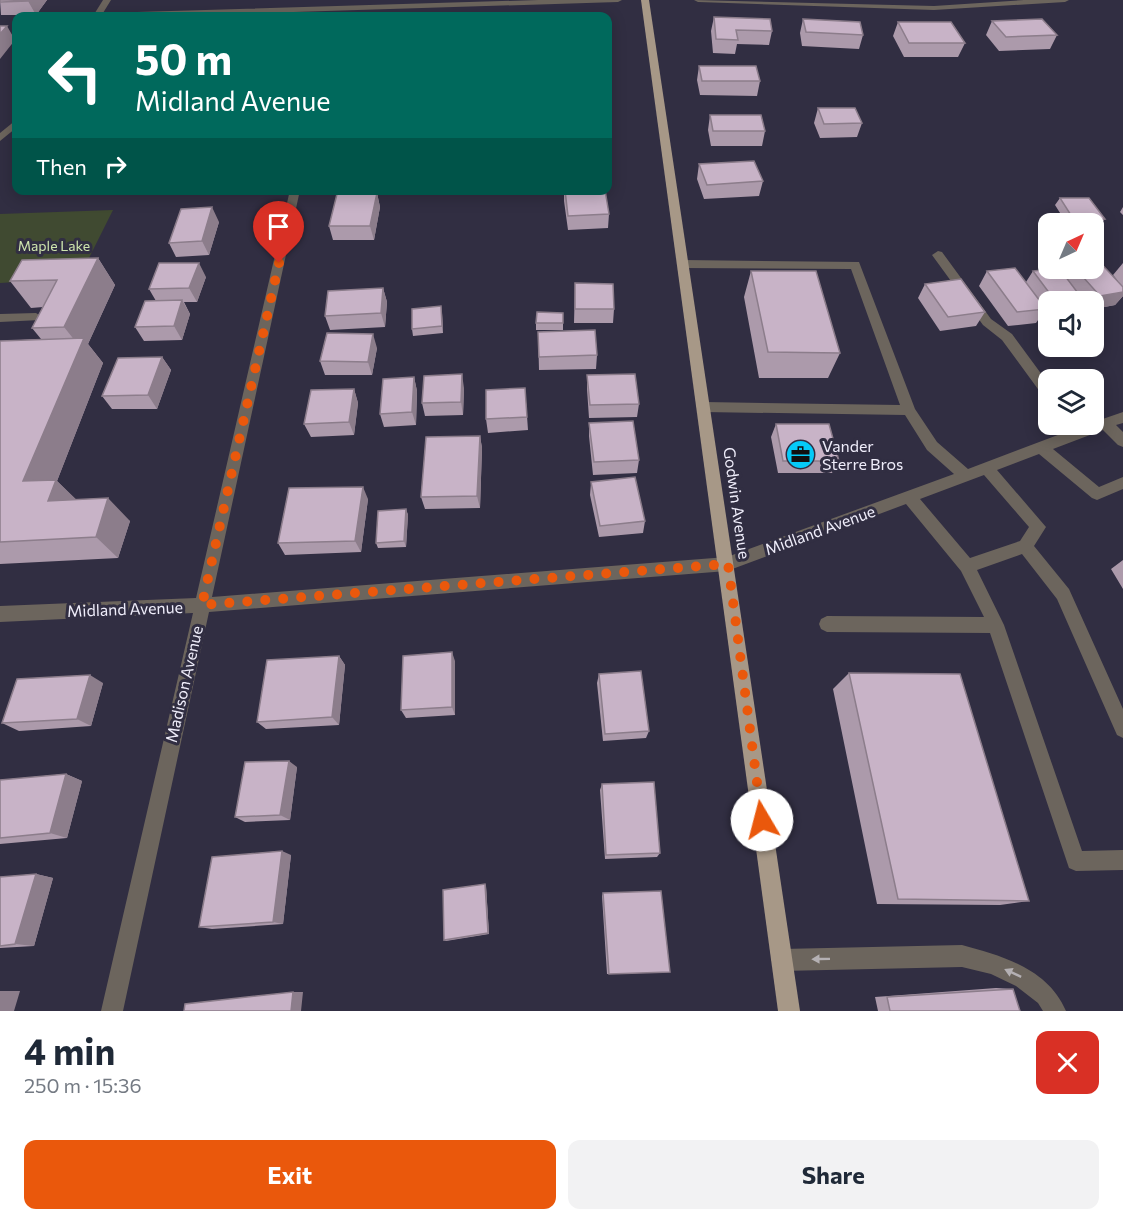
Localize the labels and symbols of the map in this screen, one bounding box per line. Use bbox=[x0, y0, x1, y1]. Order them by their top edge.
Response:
pin bbox=[253, 201, 304, 263]
north arrow bbox=[1038, 213, 1104, 279]
park label: Maple Lake bbox=[18, 237, 90, 254]
place label: Vander Sterre Bros bbox=[822, 436, 903, 473]
office icon: Vander Sterre Bros bbox=[785, 439, 817, 471]
street label: Godwin Avenue bbox=[720, 446, 755, 560]
street label: Midland Avenue bbox=[762, 501, 878, 558]
street label: Midland Avenue bbox=[67, 597, 183, 620]
street label: Madison Avenue bbox=[161, 624, 206, 744]
position arrow bbox=[730, 788, 794, 852]
one-way arrow bbox=[811, 955, 830, 964]
one-way arrow bbox=[1004, 969, 1021, 978]

